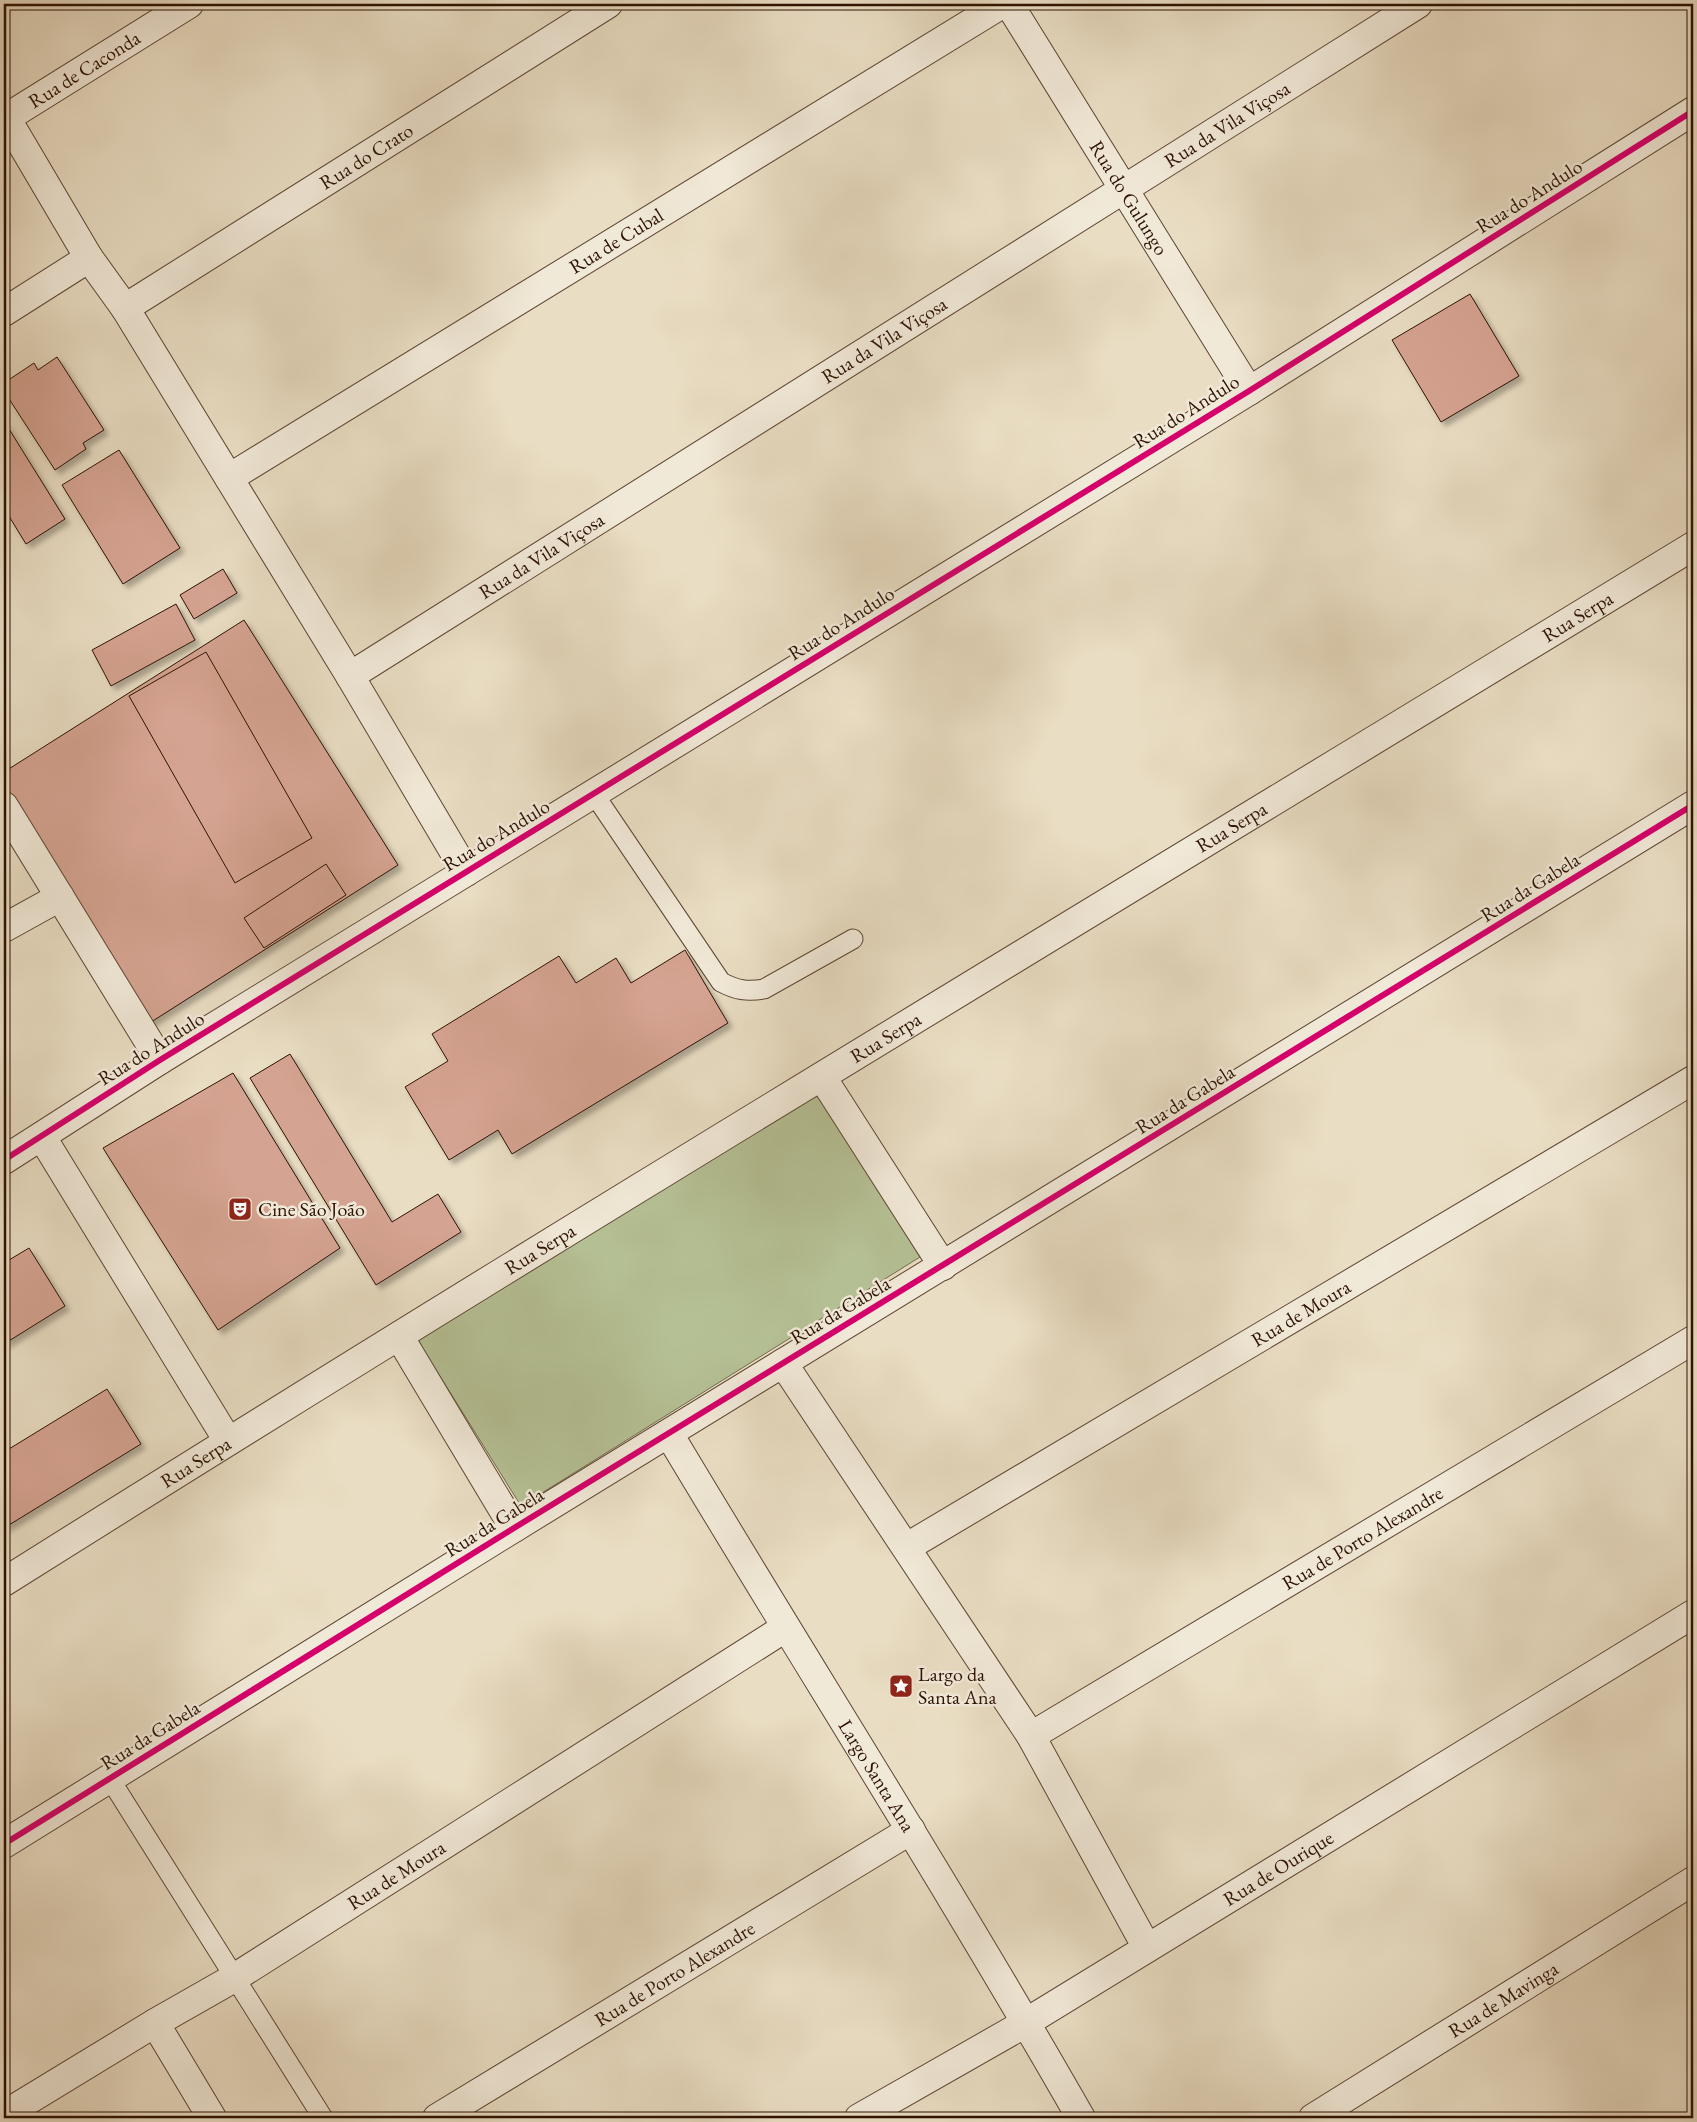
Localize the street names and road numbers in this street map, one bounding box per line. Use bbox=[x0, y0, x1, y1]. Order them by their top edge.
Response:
street label: Rua de Caconda bbox=[23, 25, 145, 114]
street label: Rua da Vila Viçosa bbox=[1159, 75, 1295, 174]
street label: Rua do Crato bbox=[314, 117, 418, 195]
street label: Rua do Gulungo bbox=[1084, 135, 1175, 260]
street label: Rua do Andulo bbox=[1471, 153, 1587, 239]
street label: Rua de Cubal bbox=[564, 202, 668, 280]
street label: Rua da Vila Viçosa bbox=[816, 291, 952, 389]
street label: Rua do Andulo bbox=[1128, 368, 1244, 454]
street label: Rua da Vila Viçosa bbox=[474, 506, 609, 605]
street label: Rua do Andulo bbox=[783, 580, 899, 666]
street label: Rua Serpa bbox=[1537, 585, 1618, 648]
street label: Rua do Andulo bbox=[438, 793, 554, 877]
street label: Rua Serpa bbox=[1191, 795, 1272, 858]
street label: Rua da Gabela bbox=[1475, 846, 1585, 928]
street label: Rua do Andulo bbox=[93, 1005, 209, 1091]
street label: Rua Serpa bbox=[845, 1006, 926, 1069]
street label: Rua da Gabela bbox=[1130, 1058, 1240, 1140]
street label: Rua Serpa bbox=[500, 1217, 580, 1281]
street label: Rua da Gabela bbox=[785, 1270, 895, 1350]
street label: Rua de Moura bbox=[1246, 1273, 1355, 1353]
street label: Rua Serpa bbox=[155, 1430, 236, 1494]
street label: Rua de Porto Alexandre bbox=[1277, 1480, 1448, 1596]
street label: Rua da Gabela bbox=[439, 1481, 549, 1563]
street label: Rua da Gabela bbox=[95, 1694, 205, 1776]
street label: Largo Santa Ana bbox=[833, 1714, 921, 1837]
street label: Rua de Ourique bbox=[1218, 1824, 1338, 1912]
street label: Rua de Moura bbox=[342, 1834, 450, 1916]
street label: Rua de Porto Alexandre bbox=[590, 1915, 760, 2032]
street label: Rua de Mavinga bbox=[1443, 1955, 1563, 2044]

